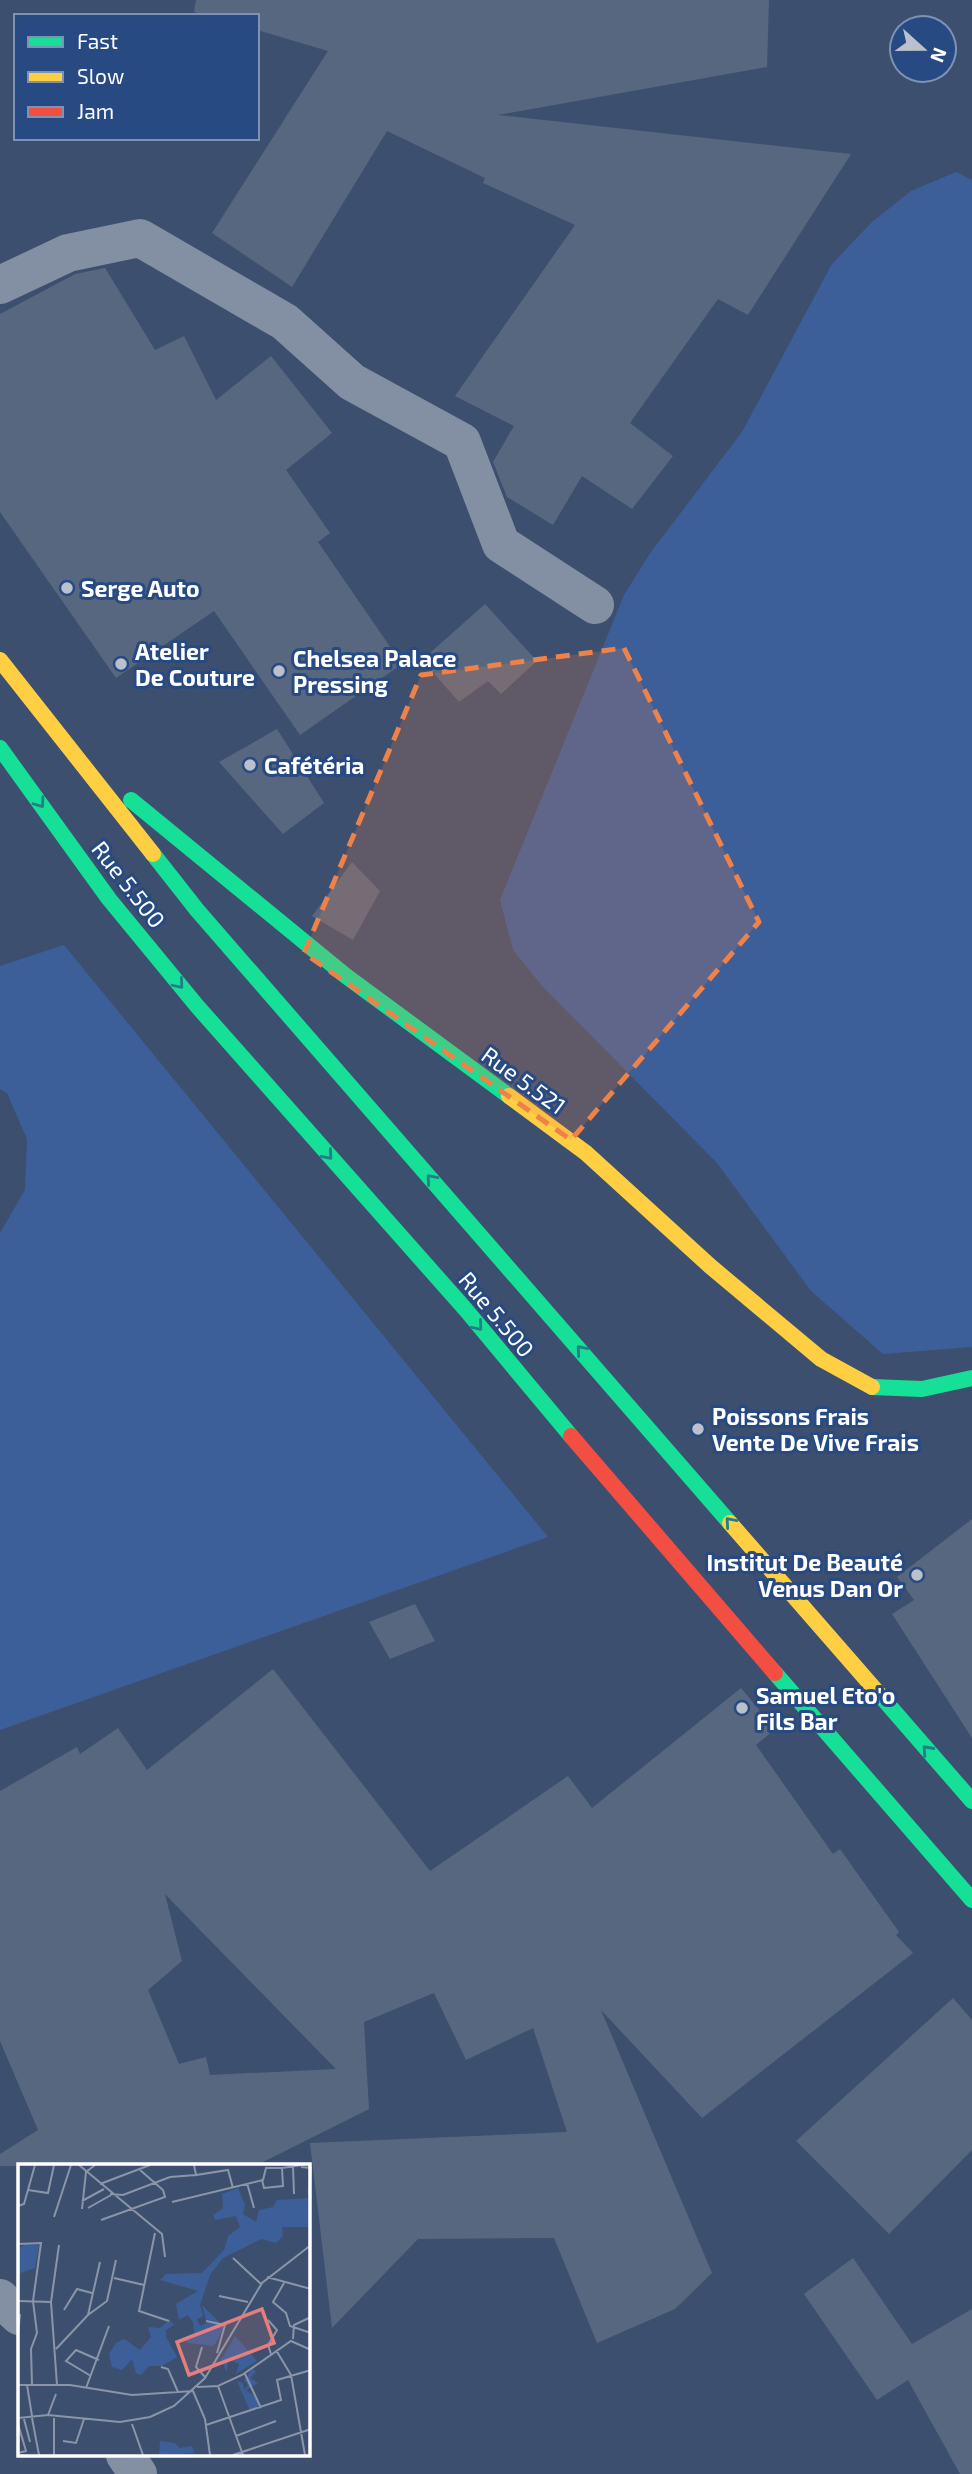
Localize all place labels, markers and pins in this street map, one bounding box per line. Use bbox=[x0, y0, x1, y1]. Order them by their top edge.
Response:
place label: Serge Auto bbox=[81, 574, 200, 602]
marker: Serge Auto bbox=[59, 580, 75, 596]
place label: Atelier De Couture bbox=[135, 637, 255, 691]
place label: Chelsea Palace Pressing bbox=[293, 644, 457, 698]
marker: Atelier De Couture bbox=[113, 656, 129, 672]
marker: Chelsea Palace Pressing bbox=[271, 663, 287, 679]
place label: Cafétéria bbox=[264, 751, 364, 779]
marker: Cafétéria bbox=[242, 757, 258, 773]
place label: Poissons Frais Vente De Vive Frais bbox=[712, 1402, 919, 1456]
marker: Poissons Frais Vente De Vive Frais bbox=[690, 1421, 706, 1437]
place label: Institut De Beauté Venus Dan Or bbox=[707, 1548, 903, 1602]
marker: Institut De Beauté Venus Dan Or bbox=[909, 1567, 925, 1583]
place label: Samuel Eto'o Fils Bar bbox=[756, 1681, 895, 1735]
marker: Samuel Eto'o Fils Bar bbox=[734, 1700, 750, 1716]

